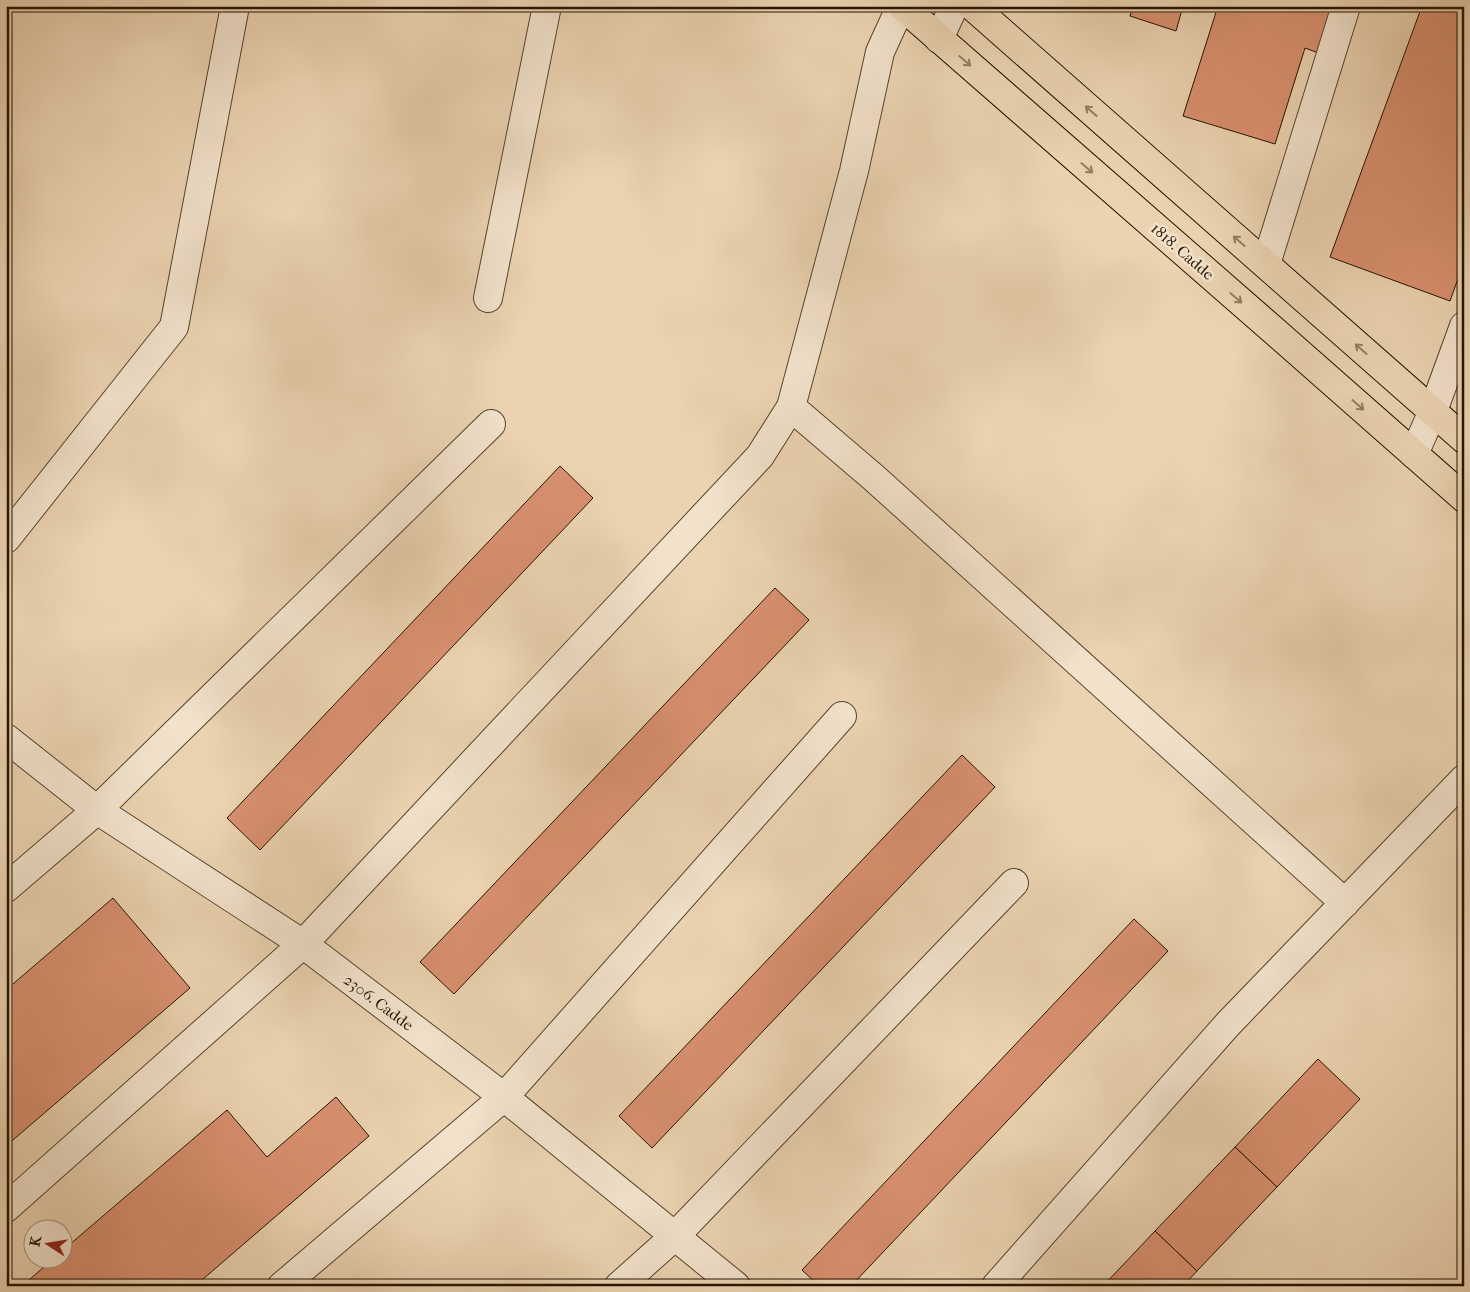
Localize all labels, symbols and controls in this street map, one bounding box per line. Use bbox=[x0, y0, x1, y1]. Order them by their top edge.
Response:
one-way arrow bbox=[958, 55, 971, 67]
one-way arrow bbox=[1085, 105, 1098, 117]
one-way arrow bbox=[1081, 162, 1094, 174]
street label: 1818. Cadde bbox=[1147, 219, 1218, 284]
one-way arrow bbox=[1233, 236, 1246, 247]
one-way arrow bbox=[1230, 292, 1243, 303]
one-way arrow bbox=[1355, 343, 1368, 354]
one-way arrow bbox=[1352, 399, 1365, 411]
street label: 2306. Cadde bbox=[340, 970, 417, 1035]
north arrow bbox=[22, 1220, 72, 1270]
text: K bbox=[26, 1234, 45, 1248]

